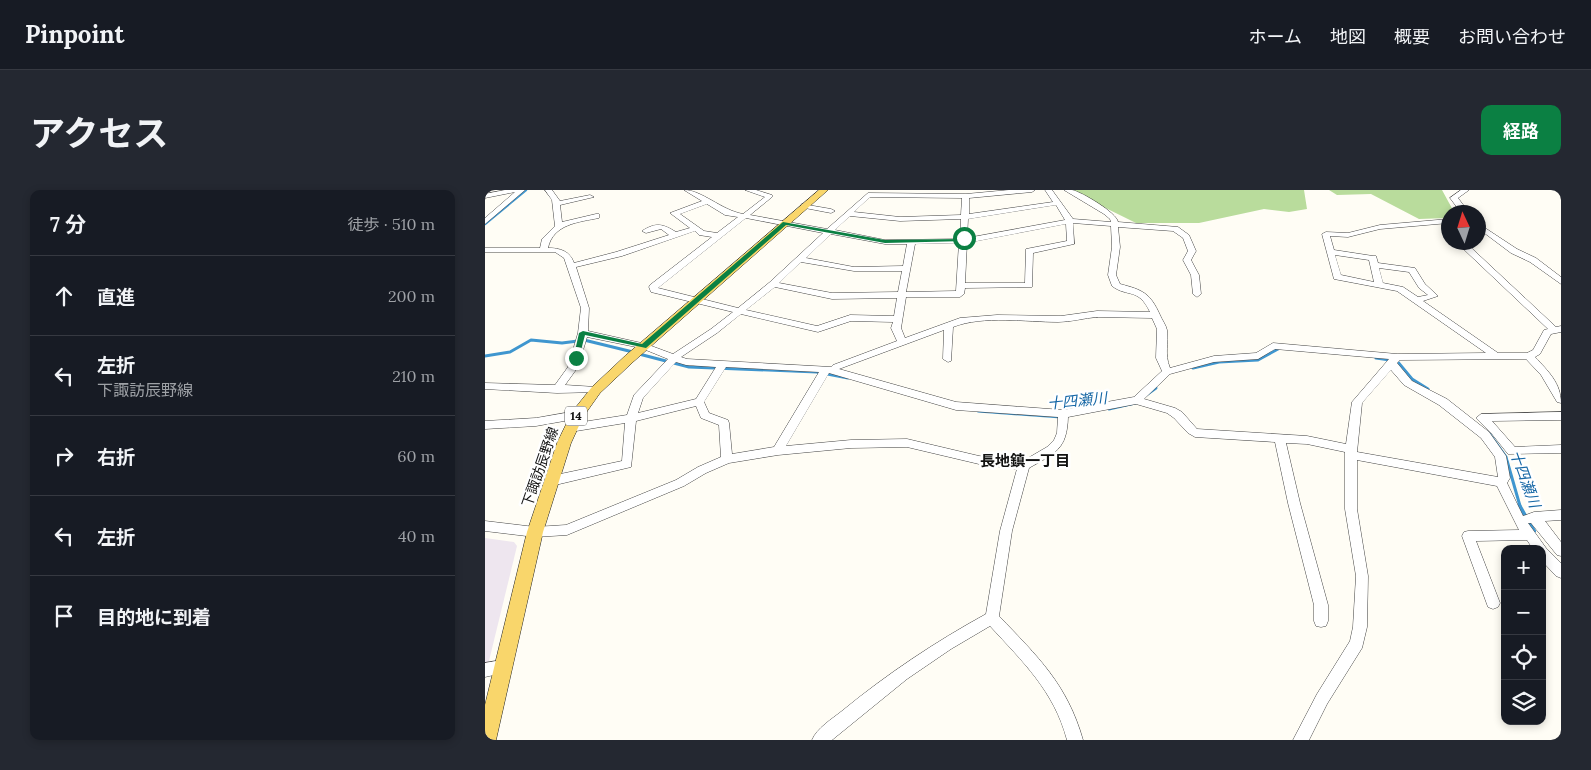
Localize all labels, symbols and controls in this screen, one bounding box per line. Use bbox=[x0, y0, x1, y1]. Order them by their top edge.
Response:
text: Pinpoint bbox=[25, 19, 124, 50]
text: ホーム bbox=[1249, 25, 1302, 48]
text: 地図 bbox=[1330, 25, 1366, 48]
text: 概要 bbox=[1394, 25, 1430, 48]
text: お問い合わせ bbox=[1458, 25, 1566, 48]
button: 経路 bbox=[1481, 105, 1561, 155]
text: アクセス bbox=[30, 111, 168, 156]
north arrow bbox=[1441, 205, 1486, 250]
text: 7 分 bbox=[50, 211, 86, 238]
text: 徒歩 · 510 m bbox=[348, 214, 435, 234]
route start bbox=[953, 227, 976, 250]
icon: ahead bbox=[50, 282, 78, 310]
text: 直進 bbox=[97, 285, 135, 309]
text: 200 m bbox=[388, 286, 435, 306]
route end bbox=[565, 347, 588, 370]
text: 左折 bbox=[97, 353, 135, 377]
icon: left bbox=[50, 362, 78, 390]
text: 210 m bbox=[392, 366, 435, 386]
text: 下諏訪辰野線 bbox=[97, 380, 193, 400]
water label: 十四瀬川 bbox=[1046, 388, 1110, 413]
road number: 14 bbox=[565, 407, 587, 426]
street label: 下諏訪辰野線 bbox=[518, 424, 562, 510]
icon: right bbox=[50, 442, 78, 470]
text: 右折 bbox=[97, 445, 135, 469]
text: 60 m bbox=[397, 446, 435, 466]
water label: 十四瀬川 bbox=[1506, 447, 1545, 512]
district label: 長地鎮一丁目 bbox=[980, 451, 1070, 470]
icon: left bbox=[50, 522, 78, 550]
text: 左折 bbox=[97, 525, 135, 549]
text: 40 m bbox=[398, 526, 435, 546]
map controls bbox=[1501, 545, 1546, 725]
button: + bbox=[1501, 545, 1546, 590]
button: − bbox=[1501, 590, 1546, 635]
icon: arrive bbox=[50, 602, 78, 630]
text: 目的地に到着 bbox=[97, 605, 211, 629]
button: locate bbox=[1501, 635, 1546, 680]
button: layers bbox=[1501, 680, 1546, 725]

